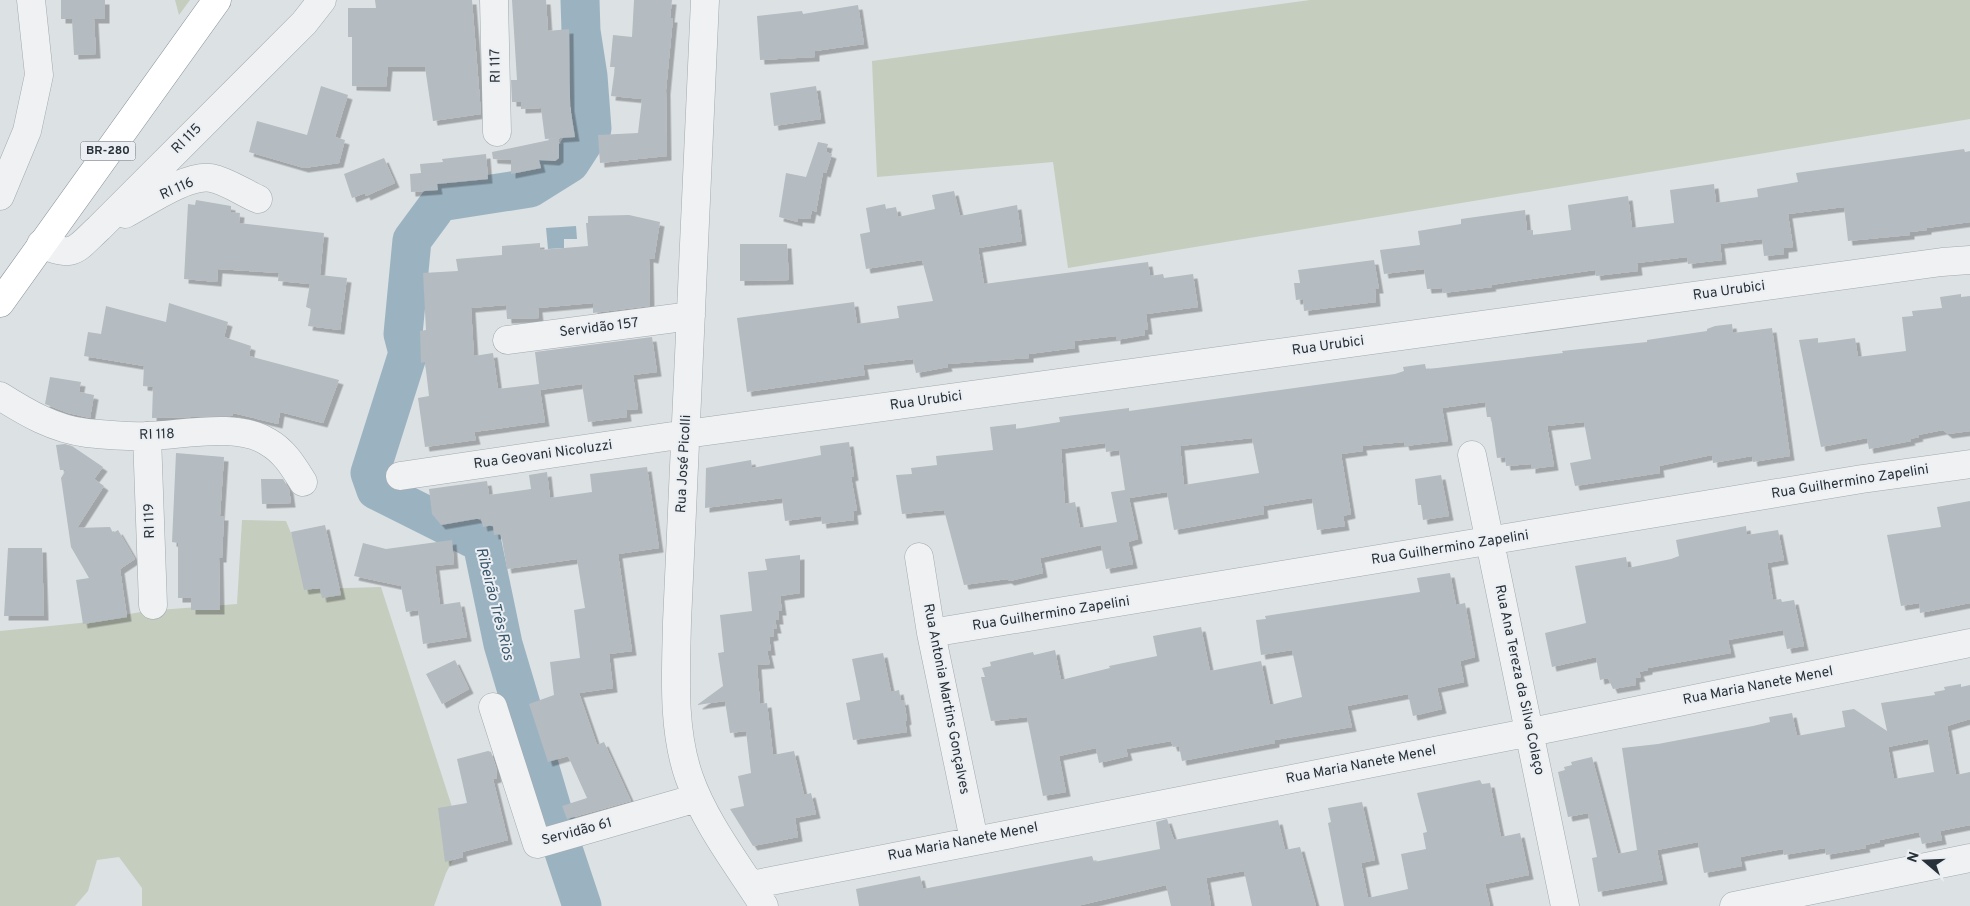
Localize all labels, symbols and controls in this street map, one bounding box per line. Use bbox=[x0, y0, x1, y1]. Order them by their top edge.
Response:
street label: RI 117 bbox=[487, 49, 505, 83]
street label: RI 115 bbox=[168, 120, 206, 158]
road number: BR-280 bbox=[80, 142, 136, 160]
street label: RI 116 bbox=[157, 174, 197, 204]
street label: Rua Urubici bbox=[1692, 278, 1766, 304]
street label: Servidão 157 bbox=[558, 315, 640, 341]
street label: Rua Urubici bbox=[1291, 333, 1365, 359]
street label: Rua Urubici bbox=[889, 388, 963, 414]
street label: Rua José Picolli bbox=[673, 414, 695, 514]
street label: RI 118 bbox=[139, 426, 175, 444]
street label: Rua Geovani Nicoluzzi bbox=[473, 437, 613, 473]
street label: Rua Guilhermino Zapelini bbox=[1770, 461, 1930, 503]
street label: RI 119 bbox=[141, 503, 159, 539]
street label: Rua Guilhermino Zapelini bbox=[1370, 527, 1530, 569]
water label: Ribeirão Três Rios bbox=[471, 546, 517, 663]
street label: Rua Ana Tereza da Silva Colaço bbox=[1490, 583, 1548, 777]
street label: Rua Guilhermino Zapelini bbox=[971, 593, 1131, 635]
street label: Rua Antonia Martins Gonçalves bbox=[919, 602, 973, 796]
street label: Rua Maria Nanete Menel bbox=[1682, 663, 1834, 709]
street label: Rua Maria Nanete Menel bbox=[1285, 742, 1437, 788]
street label: Servidão 61 bbox=[540, 814, 614, 850]
street label: Rua Maria Nanete Menel bbox=[887, 819, 1039, 865]
north arrow bbox=[1900, 836, 1950, 886]
text: N bbox=[1904, 850, 1924, 865]

